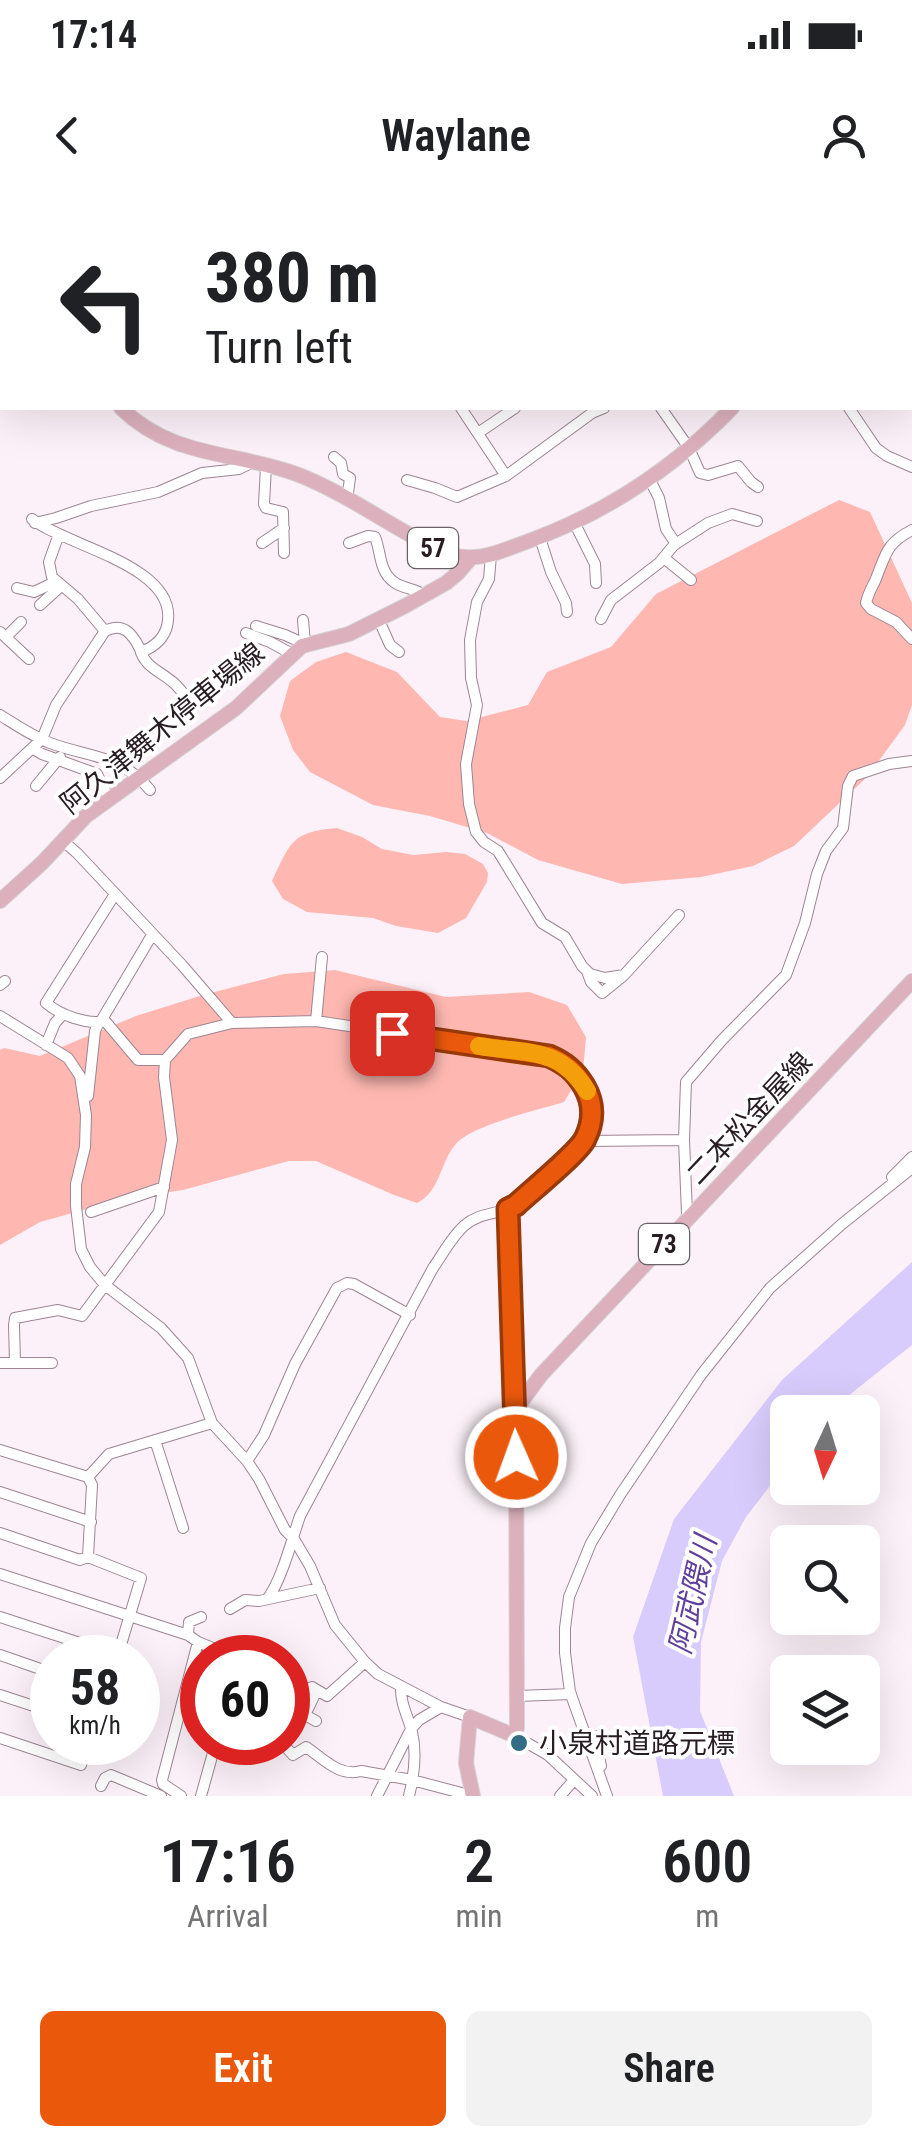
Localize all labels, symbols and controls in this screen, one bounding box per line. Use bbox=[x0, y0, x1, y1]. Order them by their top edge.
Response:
text: 17:14 bbox=[50, 13, 137, 57]
icon: back bbox=[40, 108, 95, 163]
icon: person bbox=[817, 108, 872, 163]
text: Waylane bbox=[381, 109, 531, 162]
text: 380 m bbox=[205, 237, 379, 319]
icon: left bbox=[40, 240, 170, 370]
text: Turn left bbox=[205, 321, 353, 374]
road number: 57 bbox=[408, 528, 458, 568]
street label: 阿久津舞木停車場線 bbox=[54, 636, 271, 821]
pin bbox=[350, 991, 435, 1076]
icon: arrive bbox=[365, 1006, 420, 1061]
street label: 二本松金屋線 bbox=[680, 1046, 819, 1191]
road number: 73 bbox=[639, 1224, 689, 1264]
north arrow bbox=[770, 1395, 880, 1505]
map controls bbox=[770, 1395, 880, 1765]
position arrow bbox=[464, 1405, 568, 1509]
button: search bbox=[770, 1525, 880, 1635]
water label: 阿武隈川 bbox=[662, 1530, 724, 1657]
speed limit sign: 60 bbox=[180, 1635, 310, 1765]
button: layers bbox=[770, 1655, 880, 1765]
text: 58 bbox=[70, 1659, 120, 1717]
text: km/h bbox=[69, 1711, 121, 1740]
place label: 小泉村道路元標 bbox=[539, 1727, 735, 1760]
marker: 小泉村道路元標 bbox=[508, 1732, 530, 1754]
text: 17:16 bbox=[159, 1826, 296, 1897]
text: 2 bbox=[464, 1826, 494, 1897]
text: 600 bbox=[662, 1826, 752, 1897]
text: Arrival bbox=[187, 1897, 268, 1935]
text: min bbox=[456, 1897, 502, 1935]
text: m bbox=[695, 1897, 719, 1935]
button: Exit bbox=[40, 2011, 446, 2126]
button: Share bbox=[466, 2011, 872, 2126]

